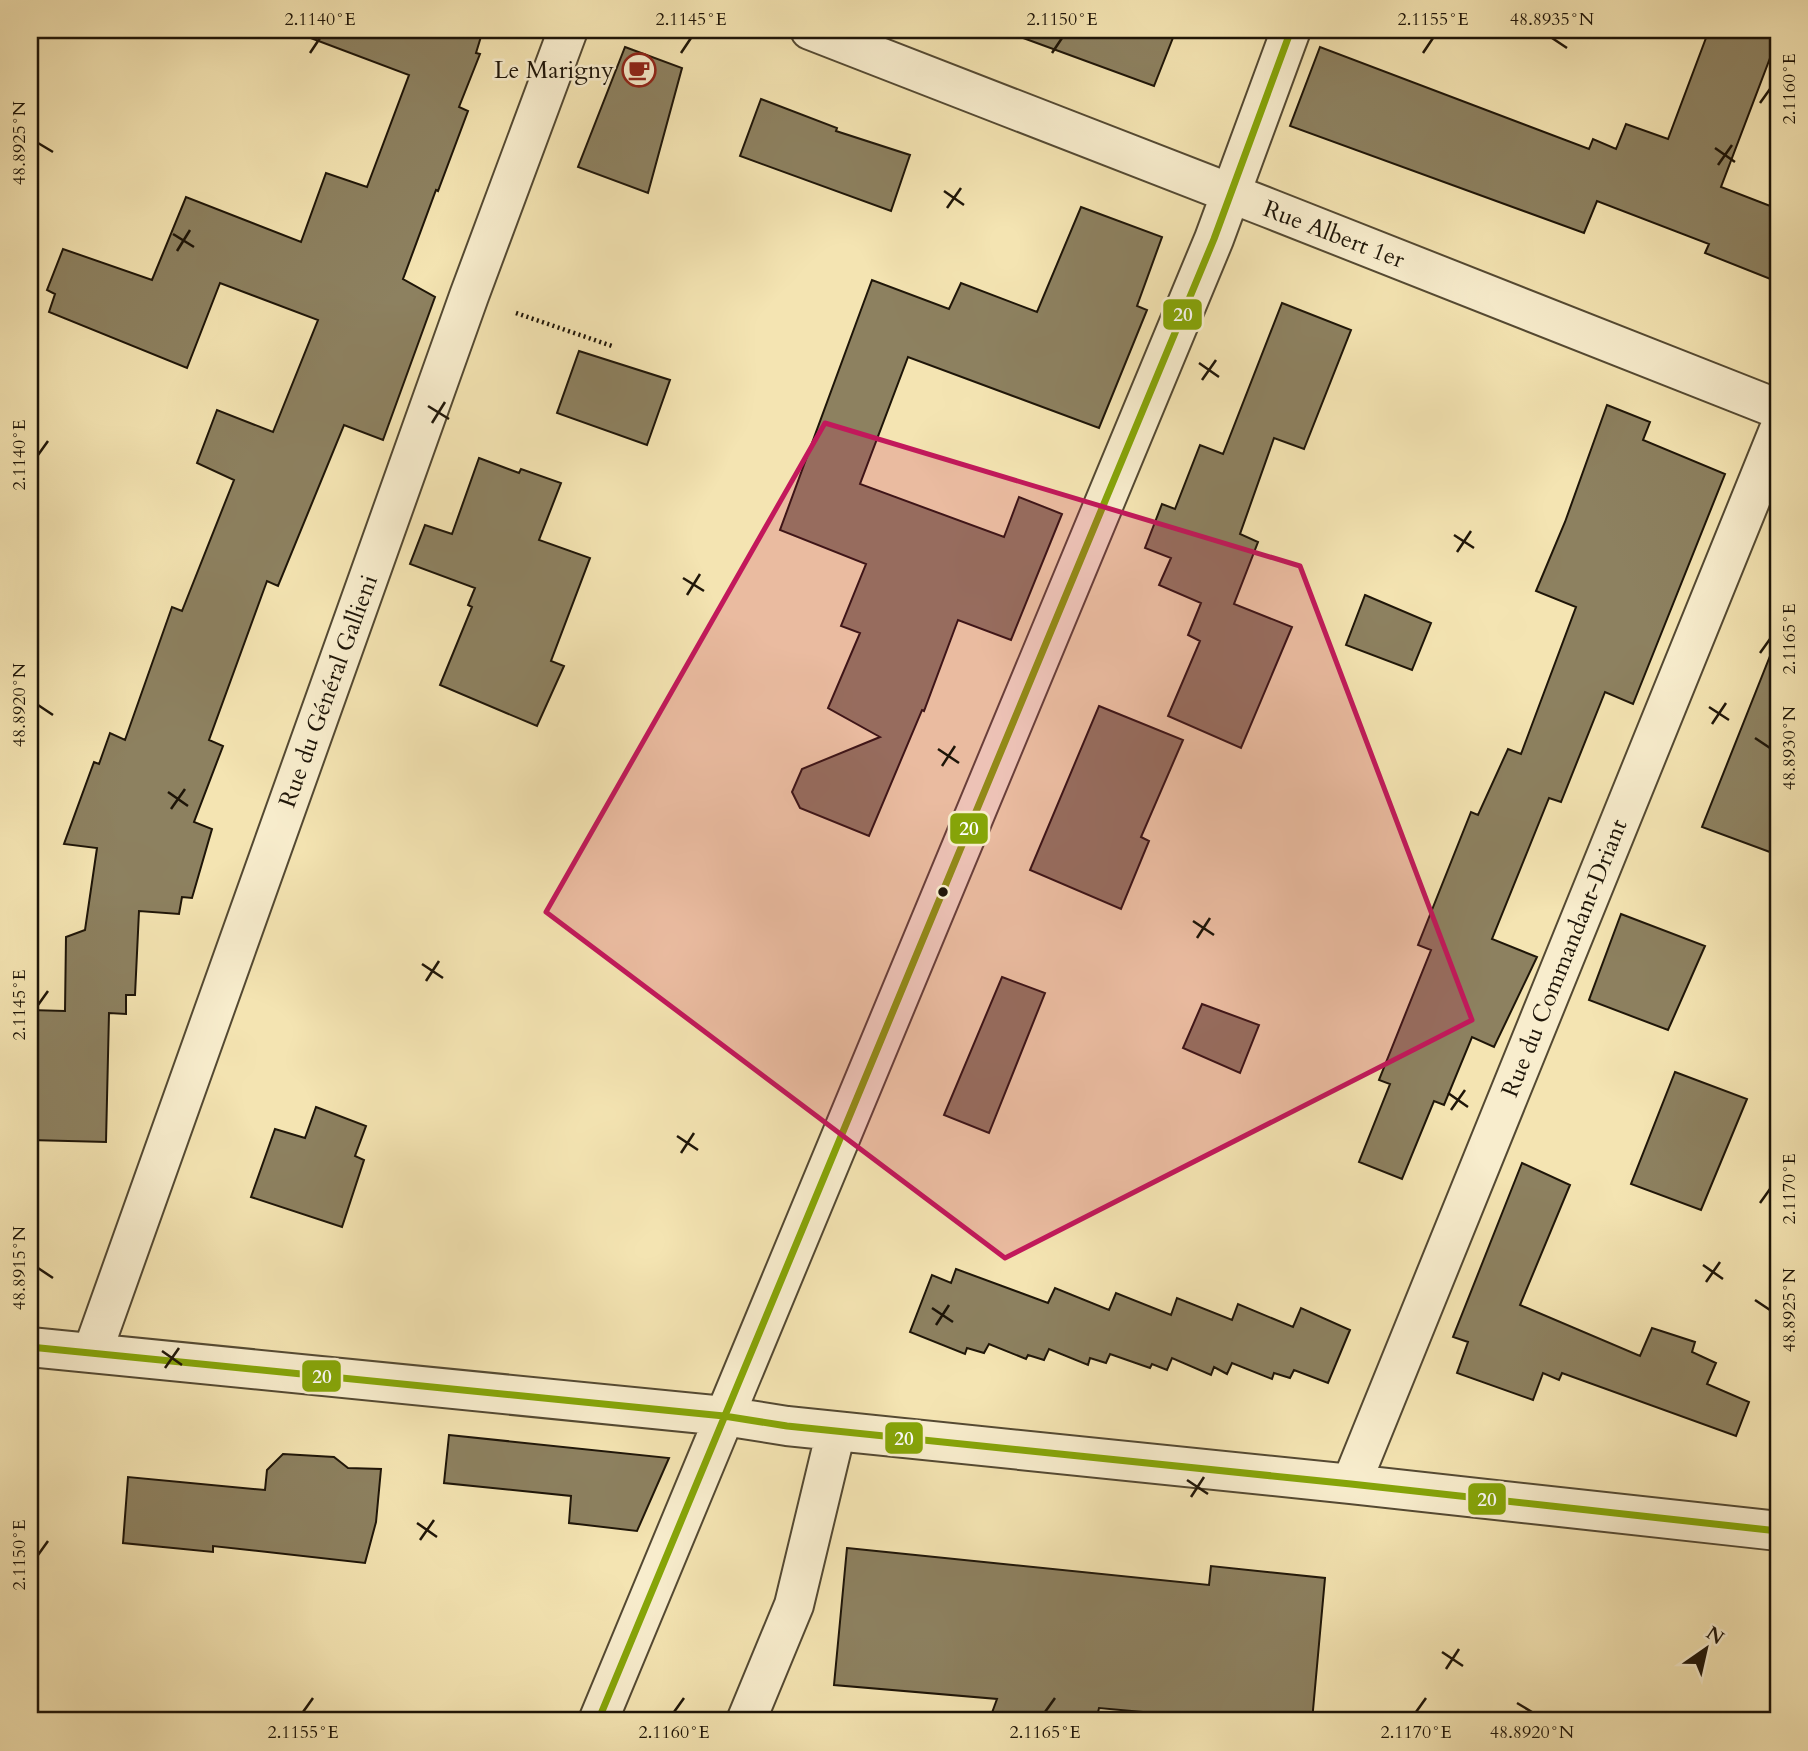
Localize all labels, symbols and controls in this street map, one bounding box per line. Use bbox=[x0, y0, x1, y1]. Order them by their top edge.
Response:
text: 2.1140°E bbox=[285, 7, 356, 32]
text: 2.1145°E bbox=[656, 7, 727, 32]
text: 2.1150°E bbox=[1027, 7, 1098, 32]
text: 2.1155°E bbox=[1398, 7, 1469, 32]
text: 48.8935°N bbox=[1510, 7, 1595, 32]
cafe icon: Le Marigny bbox=[620, 51, 658, 89]
place label: Le Marigny bbox=[494, 54, 614, 87]
text: 2.1160°E bbox=[1777, 54, 1802, 125]
text: 48.8925°N bbox=[7, 100, 32, 185]
street label: Rue Albert 1er bbox=[1258, 192, 1409, 277]
line badge: 20 bbox=[1162, 298, 1203, 331]
text: 20 bbox=[1173, 302, 1193, 328]
text: 2.1140°E bbox=[7, 420, 32, 491]
street label: Rue du Général Gallieni bbox=[271, 570, 386, 812]
text: 2.1165°E bbox=[1777, 604, 1802, 675]
text: 48.8920°N bbox=[7, 662, 32, 747]
text: 48.8930°N bbox=[1777, 705, 1802, 790]
line badge: 20 bbox=[949, 812, 989, 845]
street label: Rue du Commandant-Driant bbox=[1494, 814, 1636, 1102]
text: 20 bbox=[959, 816, 979, 842]
unlabelled marker bbox=[936, 885, 950, 899]
text: 2.1145°E bbox=[7, 970, 32, 1041]
text: 2.1170°E bbox=[1777, 1154, 1802, 1225]
text: 48.8915°N bbox=[7, 1225, 32, 1310]
text: 48.8925°N bbox=[1777, 1267, 1802, 1352]
line badge: 20 bbox=[301, 1359, 342, 1393]
text: 20 bbox=[312, 1364, 332, 1390]
line badge: 20 bbox=[884, 1421, 924, 1455]
text: 20 bbox=[894, 1426, 914, 1452]
line badge: 20 bbox=[1467, 1482, 1507, 1516]
text: 20 bbox=[1477, 1487, 1497, 1513]
text: 2.1150°E bbox=[7, 1520, 32, 1591]
north arrow bbox=[1672, 1614, 1742, 1684]
text: N bbox=[1701, 1620, 1729, 1651]
text: 2.1155°E bbox=[268, 1720, 339, 1745]
text: 2.1160°E bbox=[639, 1720, 710, 1745]
text: 2.1165°E bbox=[1010, 1720, 1081, 1745]
text: 2.1170°E bbox=[1381, 1720, 1452, 1745]
text: 48.8920°N bbox=[1490, 1720, 1575, 1745]

